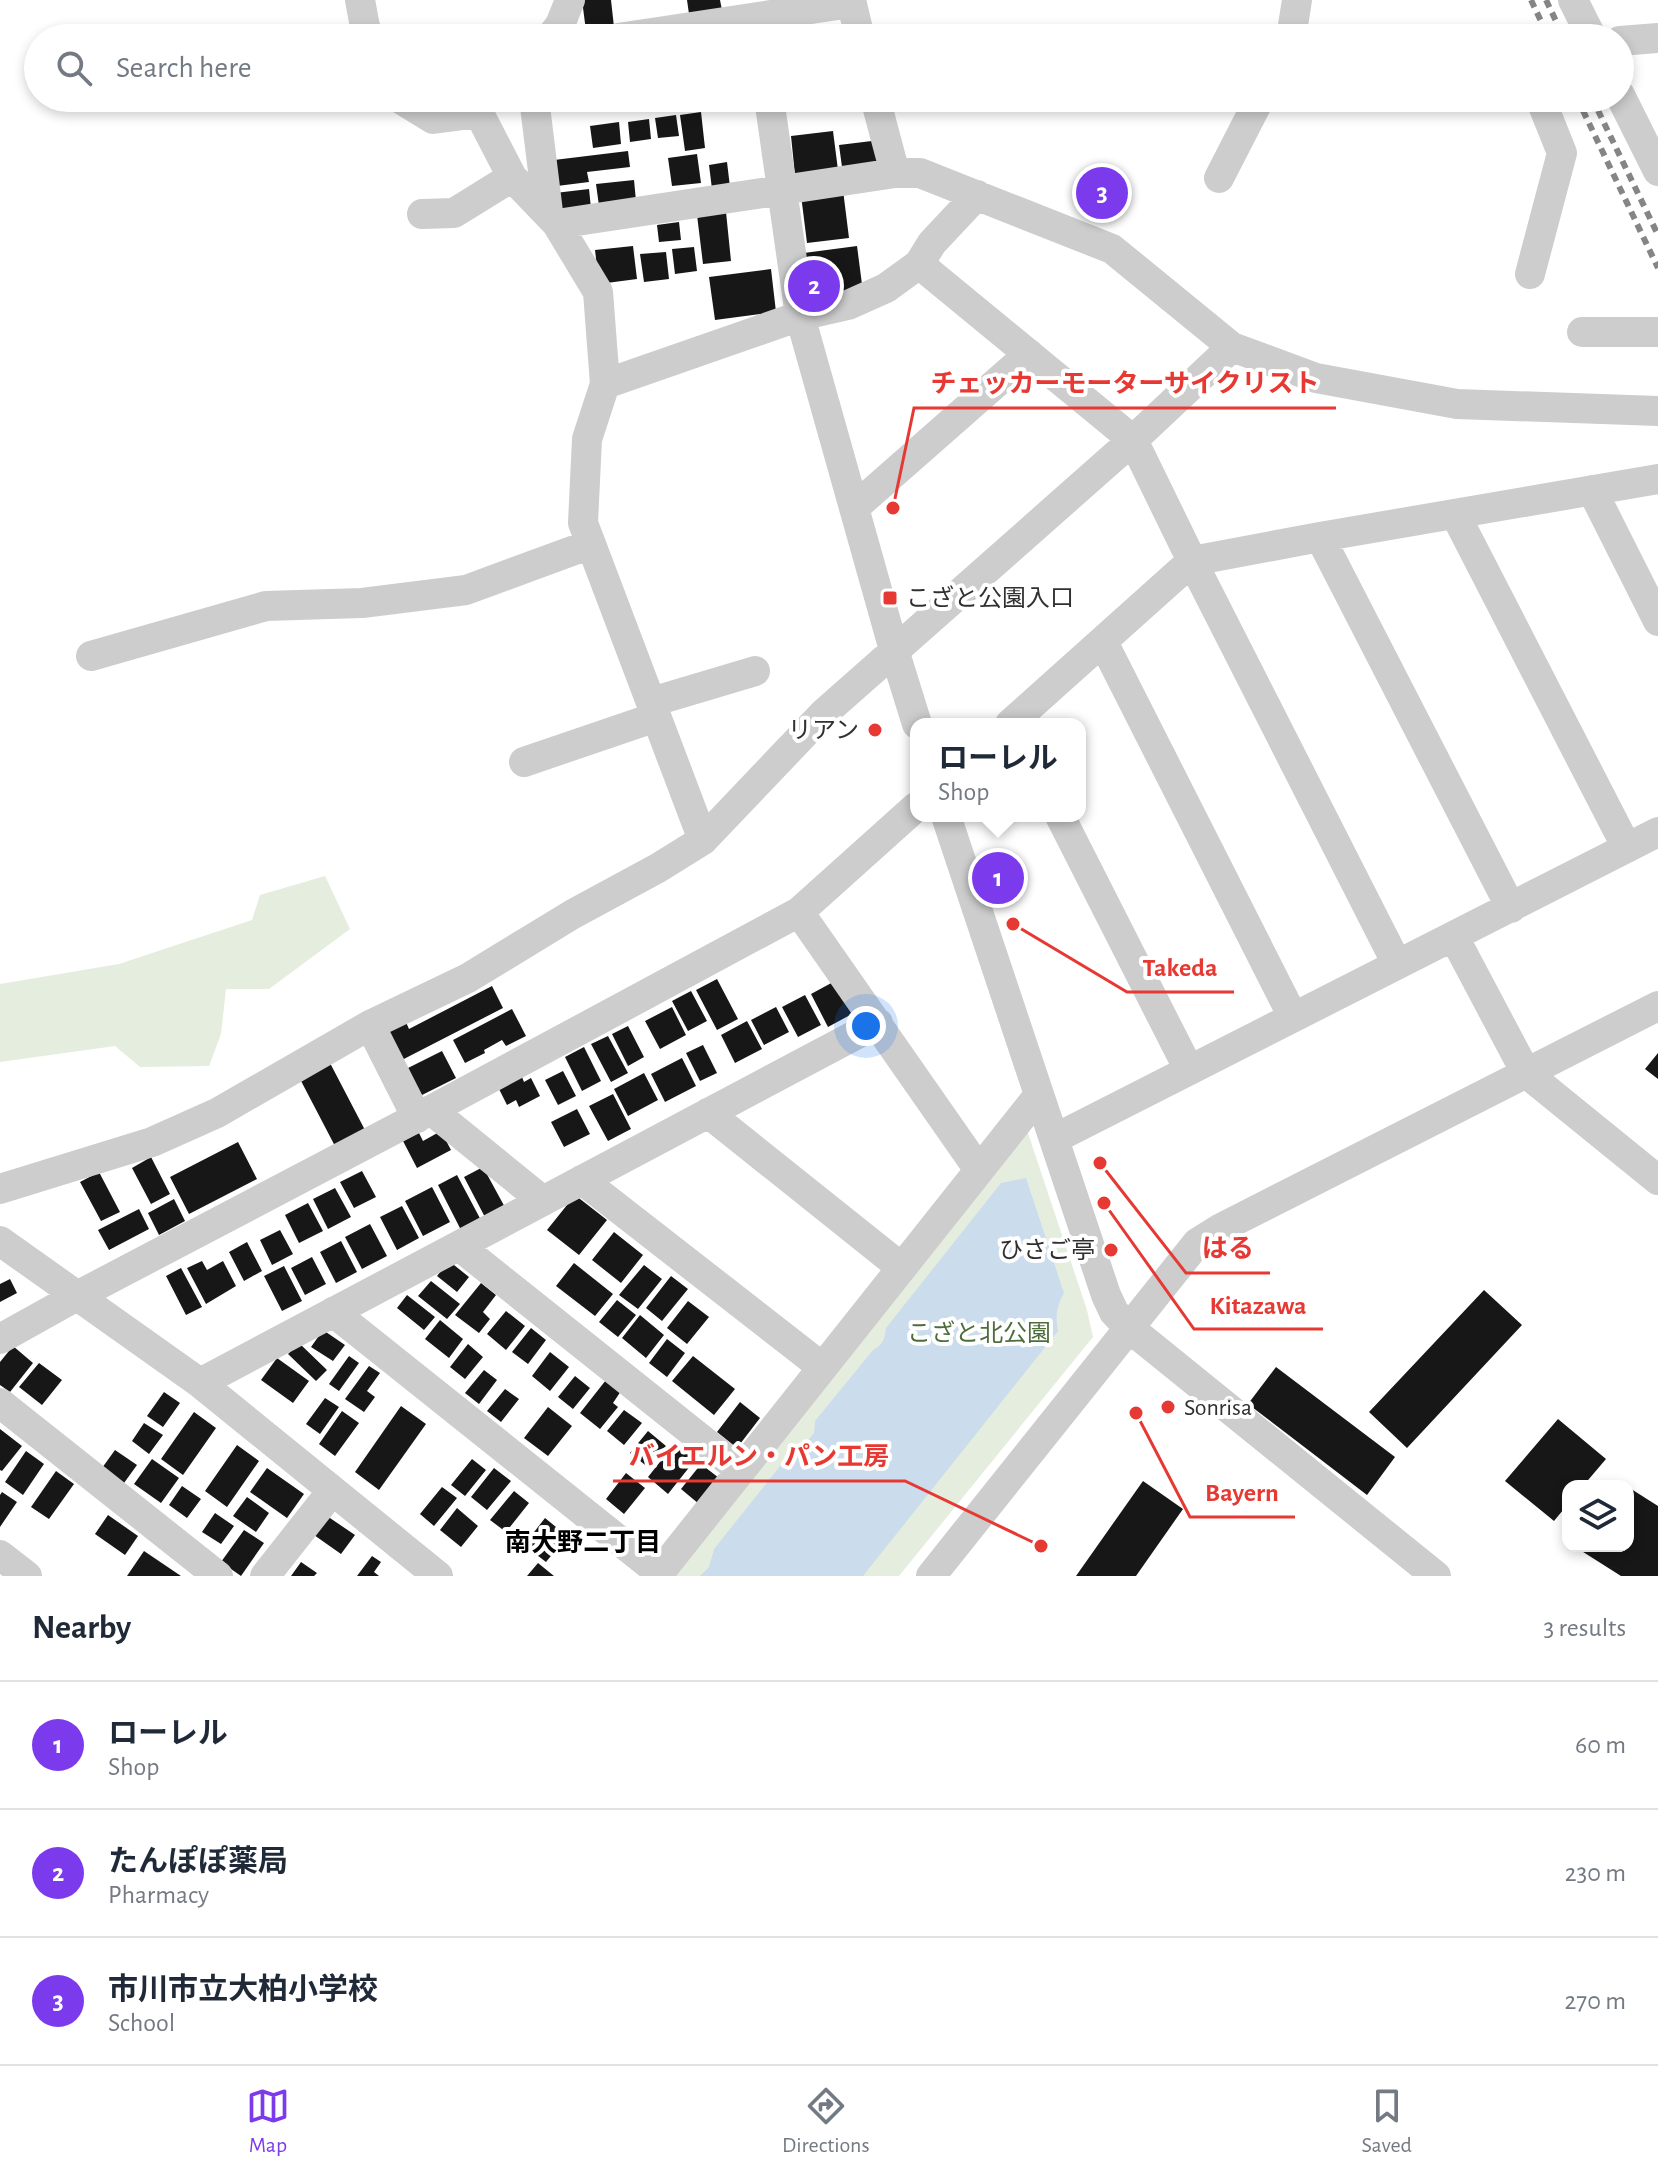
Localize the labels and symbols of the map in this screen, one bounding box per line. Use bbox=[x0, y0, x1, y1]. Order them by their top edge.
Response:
pin: 3 bbox=[1076, 163, 1128, 223]
pin: 2 bbox=[788, 256, 840, 316]
callout: チェッカーモーターサイクリスト bbox=[914, 358, 1336, 408]
text: チェッカーモーターサイクリスト bbox=[931, 370, 1319, 397]
place label: こざと公園入口 bbox=[906, 585, 1074, 611]
marker: こざと公園入口 bbox=[881, 589, 899, 607]
place label: リアン bbox=[788, 719, 859, 743]
marker: リアン bbox=[866, 721, 884, 739]
pin: 1 bbox=[972, 848, 1024, 908]
callout: Takeda bbox=[1127, 942, 1234, 992]
text: Takeda bbox=[1143, 955, 1217, 981]
your location bbox=[846, 1006, 886, 1046]
callout: はる bbox=[1186, 1223, 1270, 1273]
text: はる bbox=[1202, 1236, 1254, 1262]
place label: ひさご亭 bbox=[999, 1237, 1095, 1263]
marker: ひさご亭 bbox=[1102, 1241, 1120, 1259]
callout: Kitazawa bbox=[1194, 1279, 1323, 1329]
text: Kitazawa bbox=[1210, 1293, 1306, 1319]
park label: こざと北公園 bbox=[907, 1320, 1051, 1346]
place label: Sonrisa bbox=[1184, 1396, 1252, 1420]
marker: Sonrisa bbox=[1159, 1398, 1177, 1416]
callout: バイエルン・パン工房 bbox=[613, 1431, 905, 1481]
text: バイエルン・パン工房 bbox=[629, 1443, 889, 1470]
callout: Bayern bbox=[1190, 1467, 1295, 1517]
text: Bayern bbox=[1205, 1480, 1279, 1506]
district label: 南大野二丁目 bbox=[505, 1528, 661, 1556]

